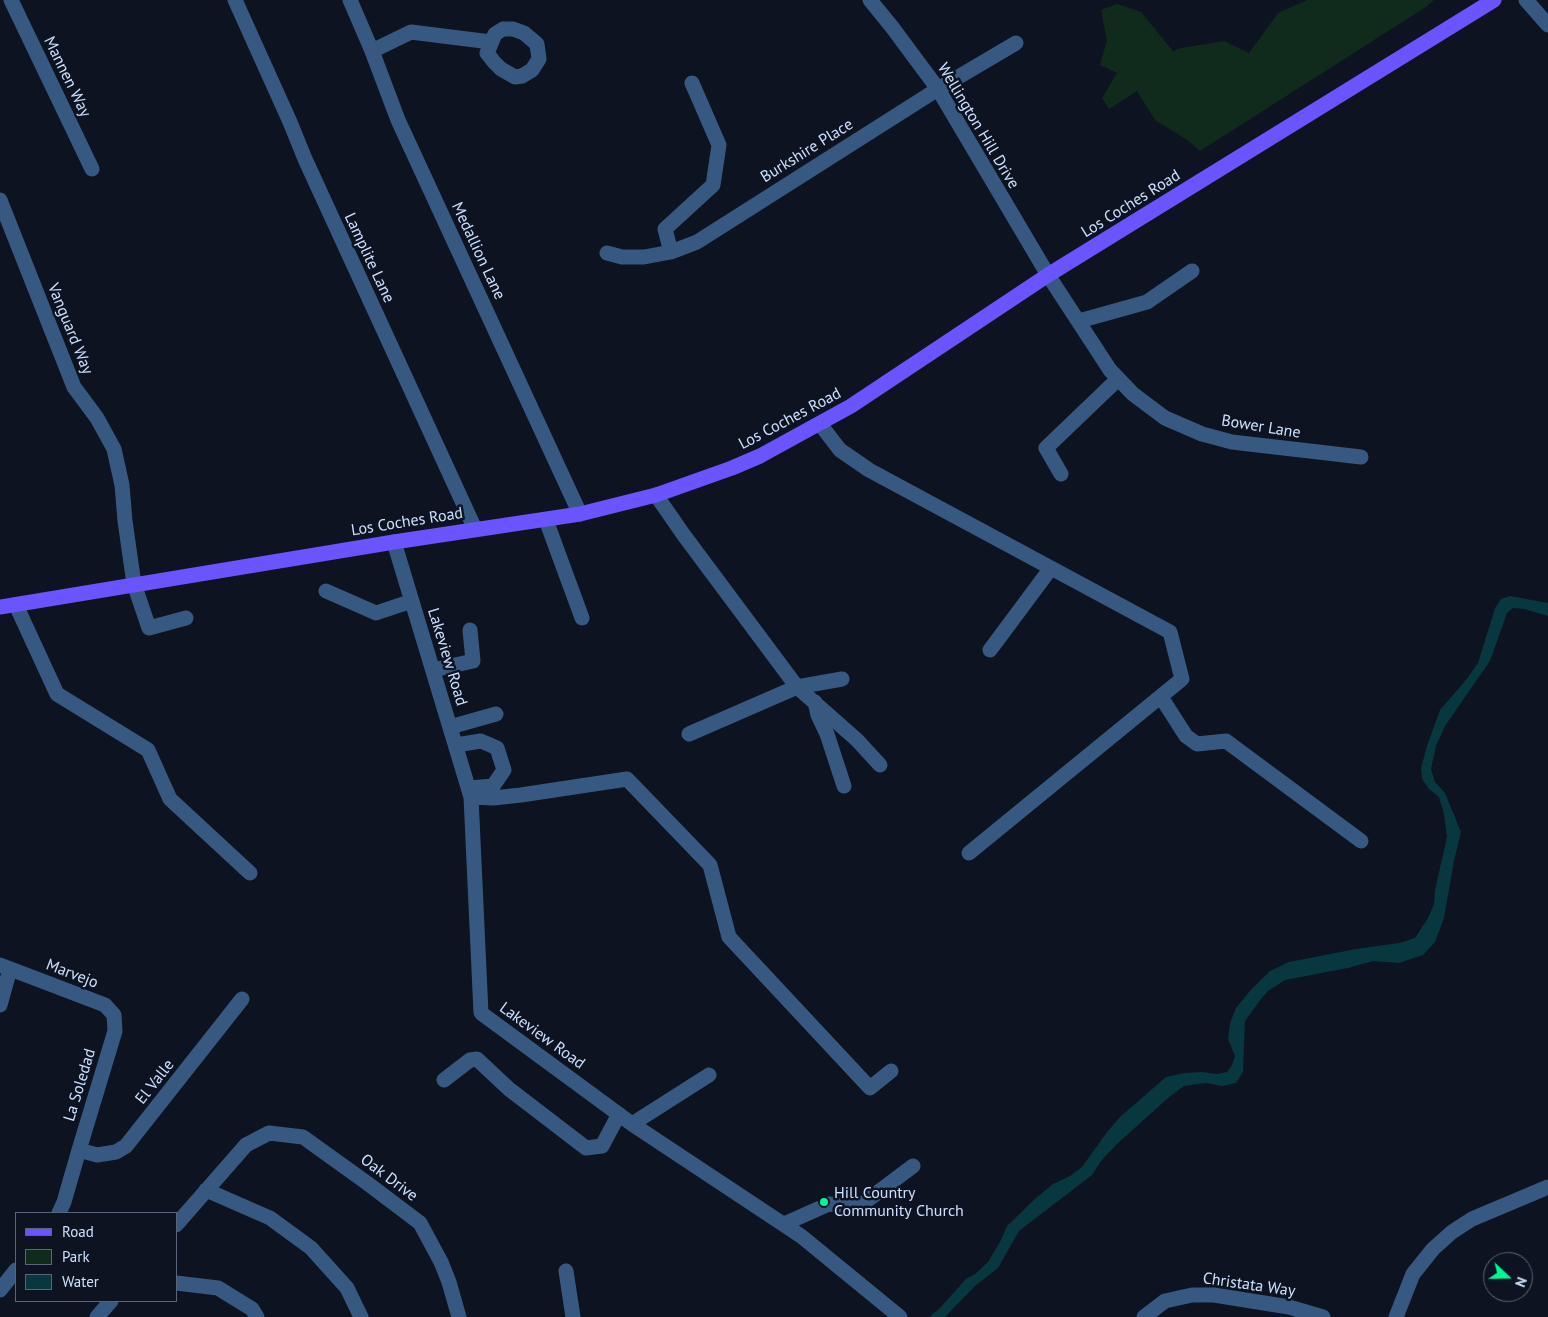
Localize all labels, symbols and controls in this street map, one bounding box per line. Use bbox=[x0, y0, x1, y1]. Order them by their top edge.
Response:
street label: Mannen Way bbox=[39, 34, 95, 120]
street label: Wellington Hill Drive bbox=[933, 60, 1023, 192]
street label: Burkshire Place bbox=[757, 115, 857, 187]
street label: Los Coches Road bbox=[1078, 166, 1184, 242]
street label: Medallion Lane bbox=[447, 199, 509, 303]
street label: Lamplite Lane bbox=[340, 210, 398, 306]
street label: Vanguard Way bbox=[43, 281, 97, 377]
street label: Los Coches Road bbox=[736, 384, 844, 454]
street label: Bower Lane bbox=[1220, 411, 1302, 443]
street label: Los Coches Road bbox=[350, 504, 464, 540]
street label: Lakeview Road bbox=[423, 606, 471, 708]
street label: Marvejo bbox=[43, 955, 101, 993]
street label: Lakeview Road bbox=[496, 999, 588, 1073]
street label: La Soledad bbox=[60, 1046, 100, 1124]
street label: El Valle bbox=[132, 1056, 178, 1108]
street label: Oak Drive bbox=[357, 1150, 421, 1206]
place label: Hill Country Community Church bbox=[834, 1183, 964, 1221]
marker: Hill Country Community Church bbox=[818, 1196, 830, 1208]
legend bbox=[15, 1212, 178, 1302]
text: Road bbox=[62, 1222, 94, 1241]
text: Park bbox=[62, 1247, 90, 1266]
north arrow bbox=[1483, 1252, 1533, 1302]
street label: Christata Way bbox=[1201, 1269, 1297, 1301]
text: Water bbox=[62, 1272, 99, 1291]
text: N bbox=[1511, 1274, 1531, 1290]

